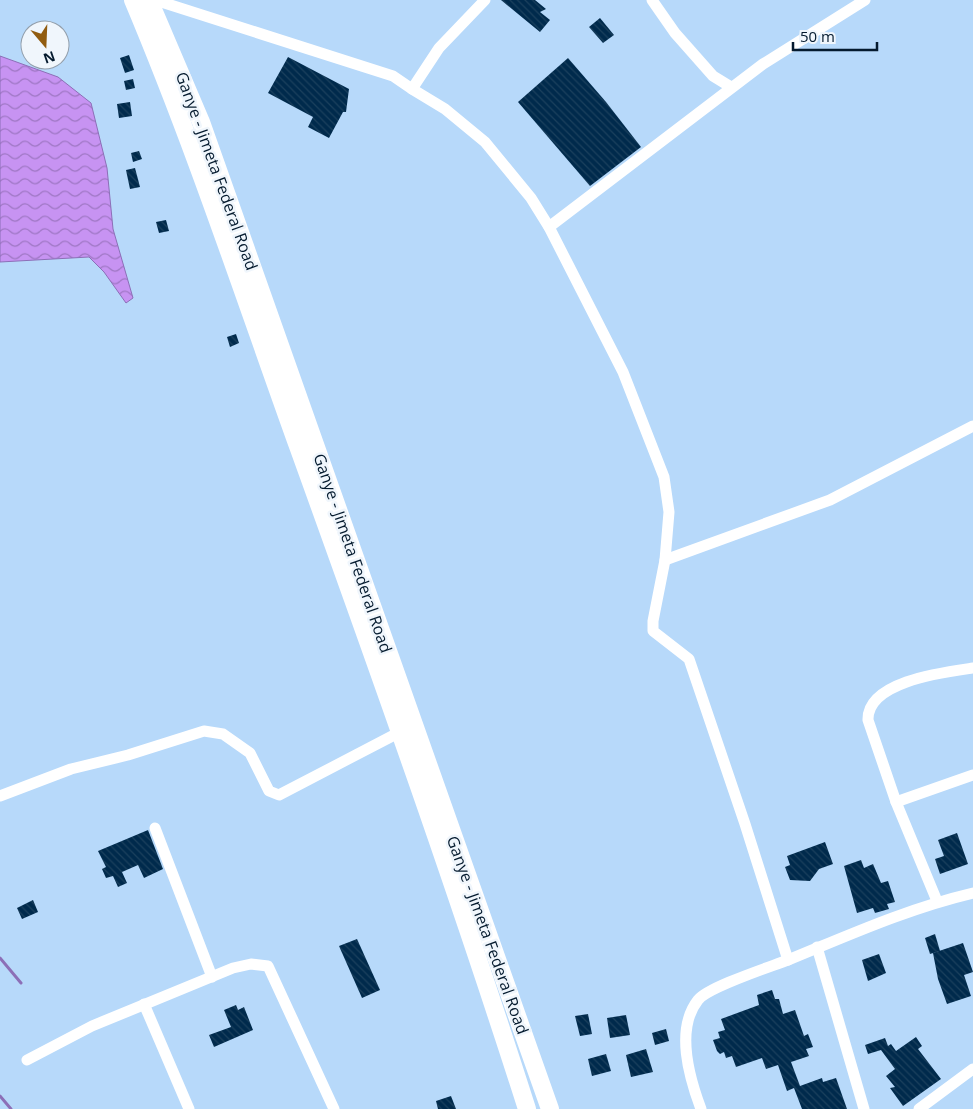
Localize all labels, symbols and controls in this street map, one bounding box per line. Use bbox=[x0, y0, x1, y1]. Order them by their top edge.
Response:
north arrow bbox=[20, 20, 70, 70]
scale bar bbox=[793, 20, 877, 52]
text: 50 m bbox=[800, 26, 835, 46]
text: N bbox=[41, 47, 58, 69]
street label: Ganye - Jimeta Federal Road bbox=[171, 69, 263, 273]
street label: Ganye - Jimeta Federal Road bbox=[308, 450, 398, 656]
street label: Ganye - Jimeta Federal Road bbox=[442, 833, 534, 1037]

